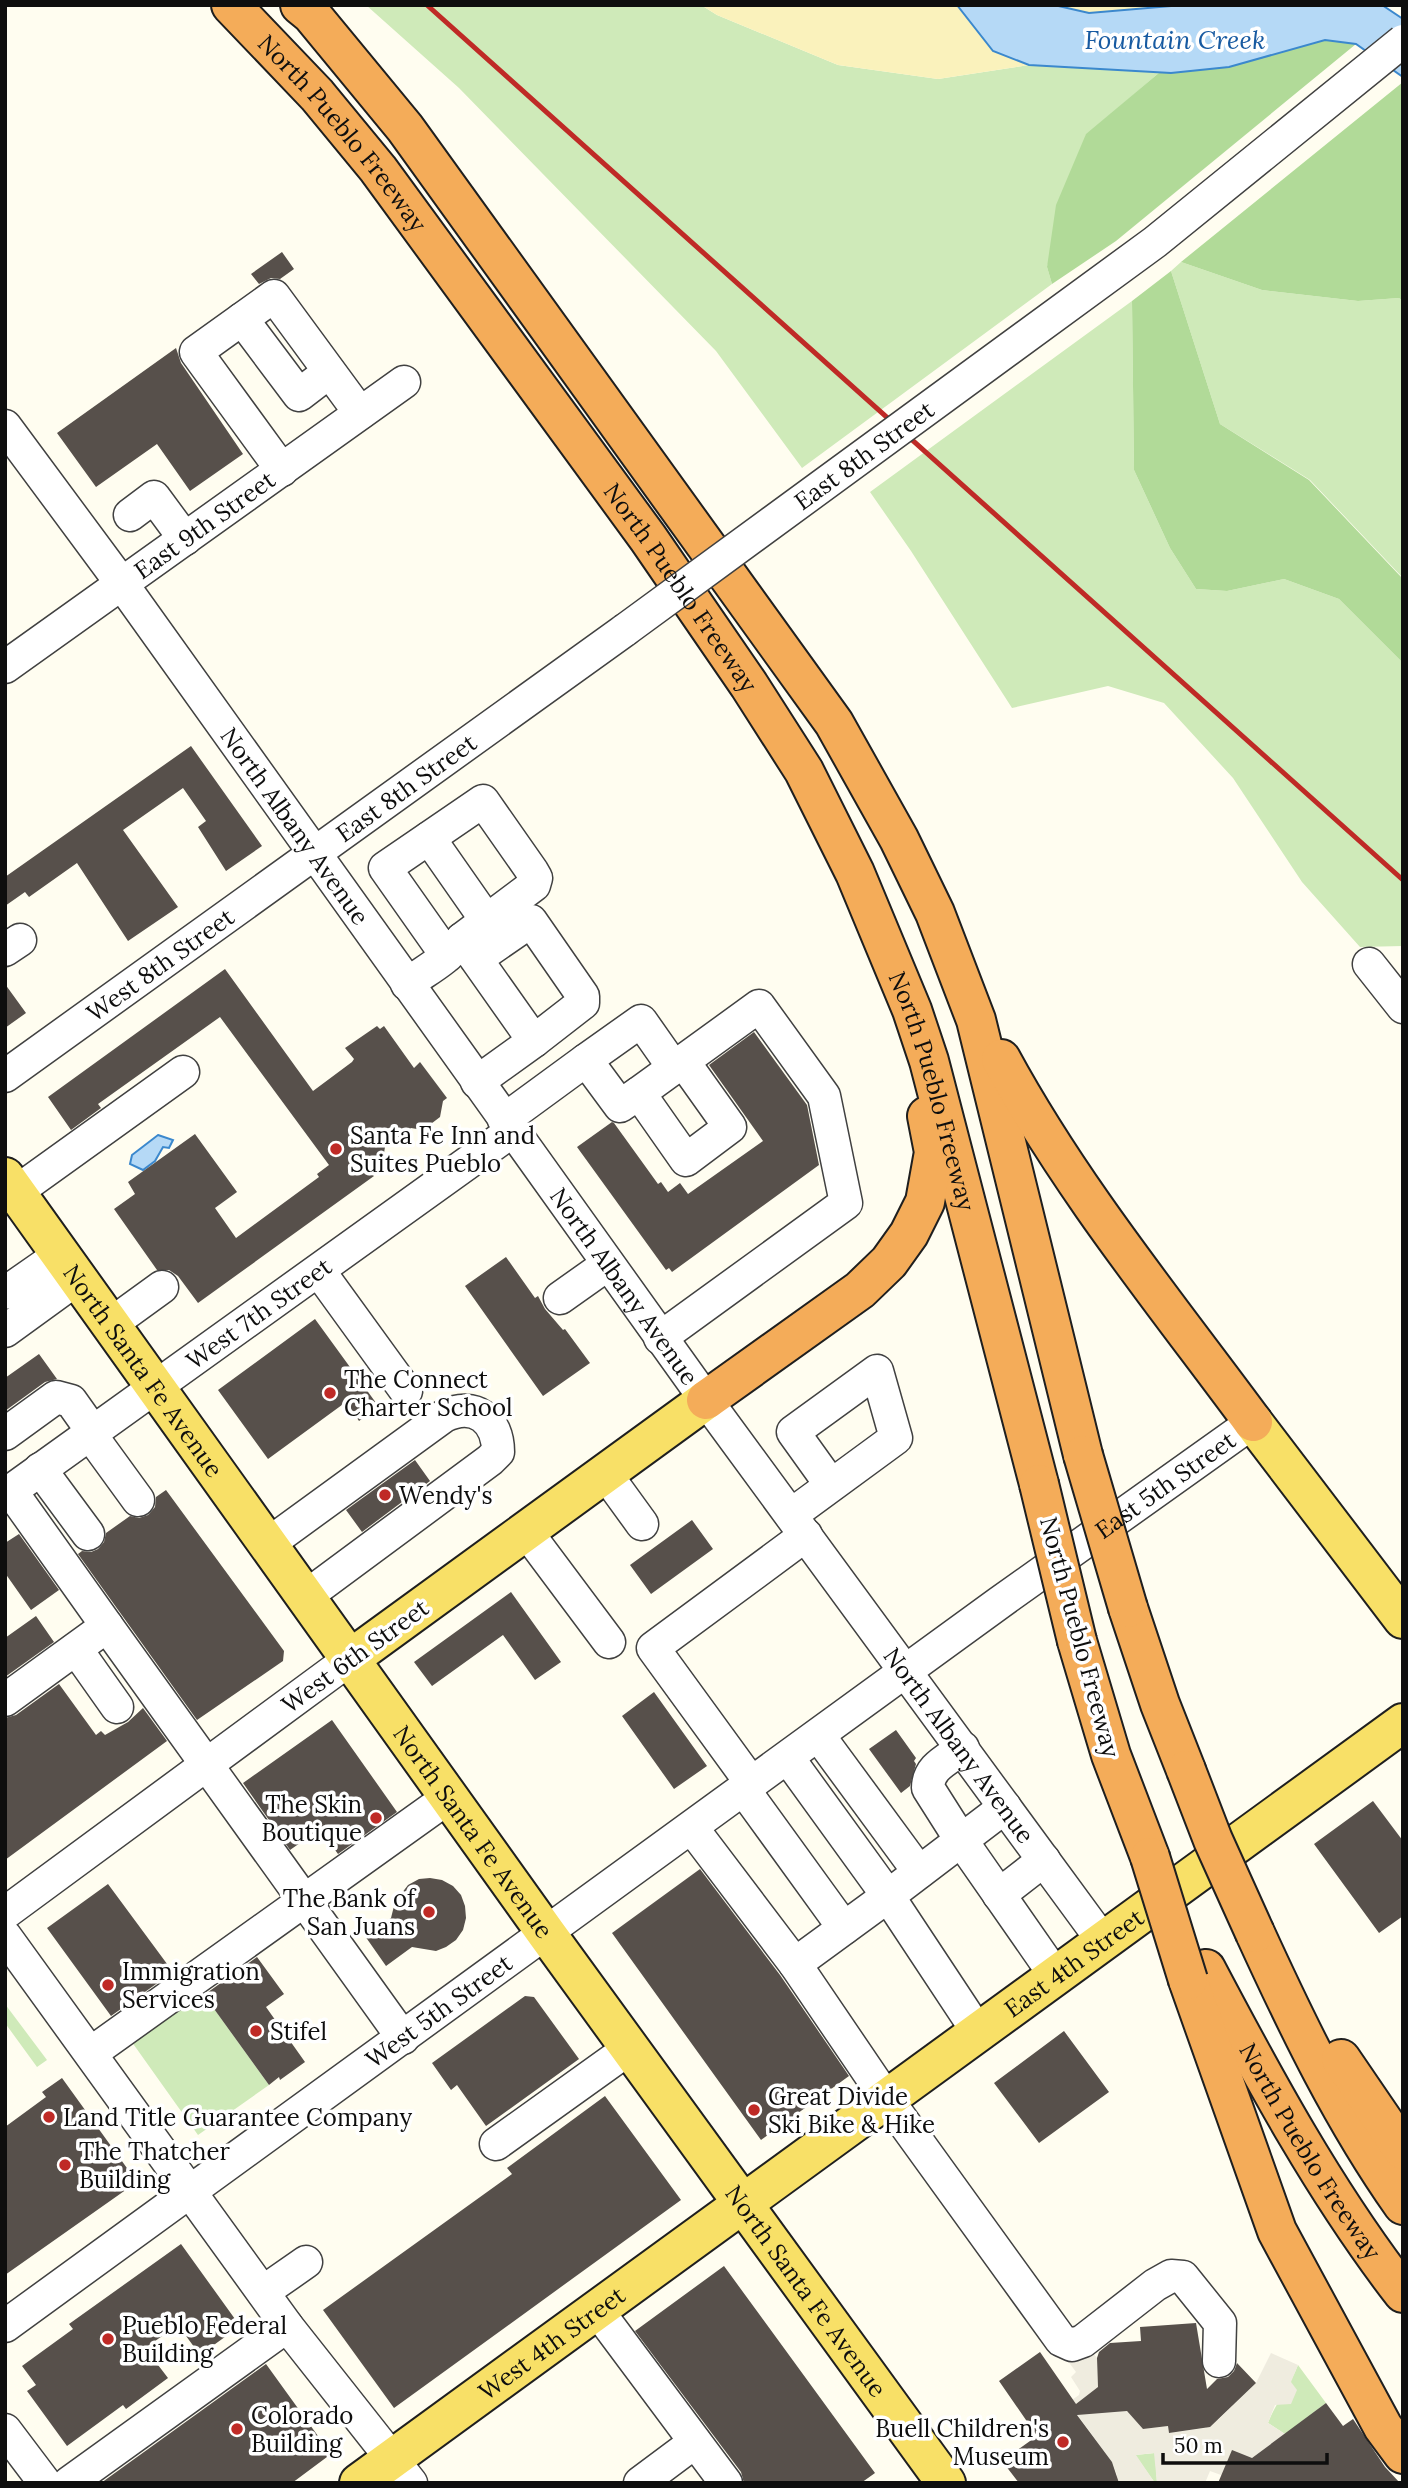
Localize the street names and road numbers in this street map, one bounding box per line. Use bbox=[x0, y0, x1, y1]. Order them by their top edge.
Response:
street label: North Pueblo Freeway bbox=[251, 27, 434, 238]
street label: East 8th Street bbox=[788, 393, 940, 517]
street label: East 9th Street bbox=[128, 463, 281, 585]
street label: North Pueblo Freeway bbox=[597, 477, 765, 698]
street label: North Albany Avenue bbox=[214, 721, 376, 931]
street label: East 8th Street bbox=[330, 726, 483, 848]
street label: West 8th Street bbox=[80, 901, 240, 1028]
street label: North Pueblo Freeway bbox=[882, 967, 983, 1214]
street label: North Albany Avenue bbox=[543, 1181, 706, 1391]
street label: West 7th Street bbox=[180, 1250, 338, 1376]
street label: North Santa Fe Avenue bbox=[57, 1258, 230, 1483]
street label: East 5th Street bbox=[1089, 1424, 1242, 1545]
street label: North Pueblo Freeway bbox=[1033, 1513, 1127, 1761]
street label: West 6th Street bbox=[275, 1592, 435, 1720]
street label: North Albany Avenue bbox=[877, 1641, 1041, 1849]
street label: North Santa Fe Avenue bbox=[387, 1719, 560, 1944]
street label: East 4th Street bbox=[998, 1901, 1150, 2024]
street label: West 5th Street bbox=[359, 1947, 518, 2074]
street label: North Pueblo Freeway bbox=[1233, 2037, 1389, 2266]
street label: North Santa Fe Avenue bbox=[719, 2179, 894, 2403]
street label: West 4th Street bbox=[472, 2279, 631, 2407]

